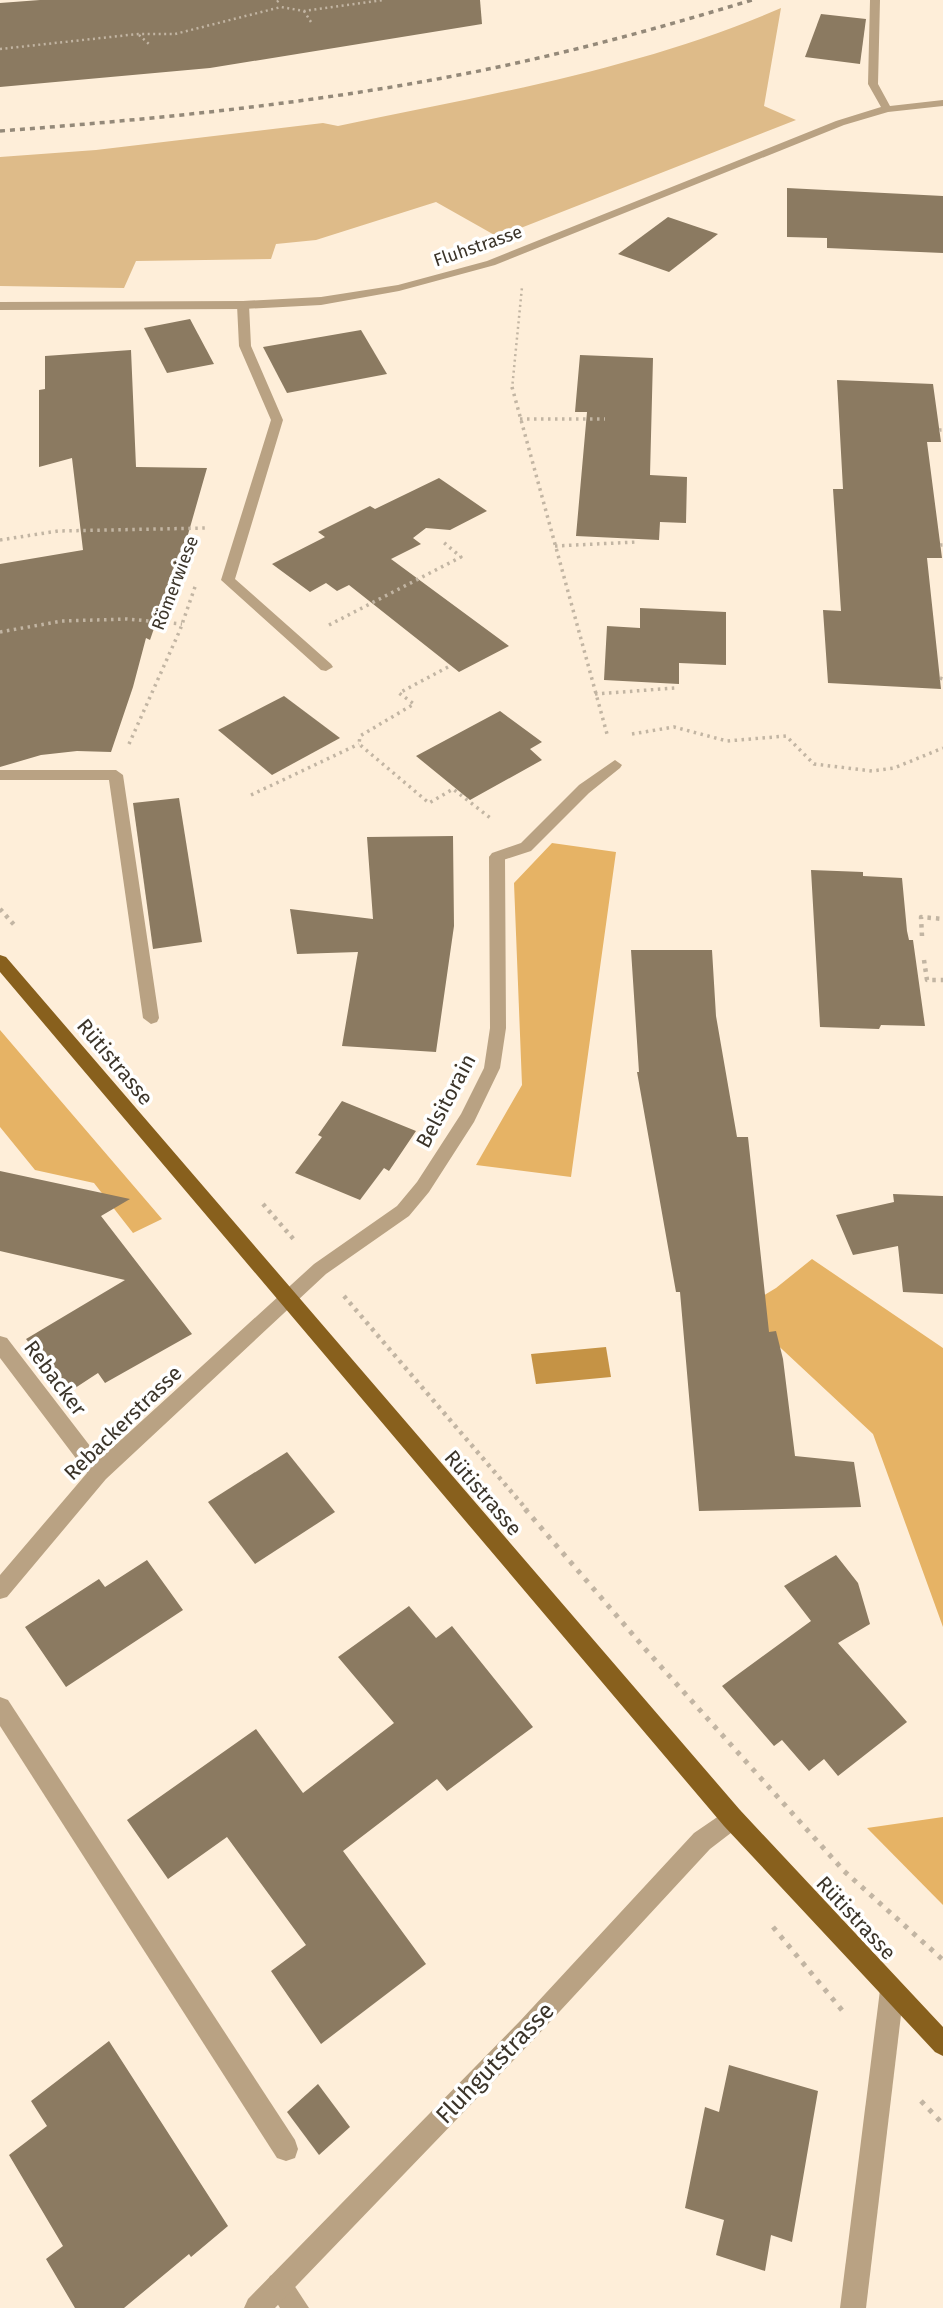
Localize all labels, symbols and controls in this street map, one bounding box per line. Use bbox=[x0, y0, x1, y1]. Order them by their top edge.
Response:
street label: Fluhstrasse bbox=[431, 221, 525, 271]
street label: Römerwiese bbox=[147, 533, 203, 633]
street label: Rütistrasse bbox=[71, 1013, 159, 1111]
street label: Belsitorain bbox=[410, 1050, 482, 1152]
street label: Rebacker bbox=[18, 1335, 92, 1421]
street label: Rebackerstrasse bbox=[59, 1360, 187, 1486]
street label: Rütistrasse bbox=[439, 1445, 527, 1541]
street label: Rütistrasse bbox=[811, 1871, 901, 1965]
street label: Fluhgutstrasse bbox=[430, 1996, 560, 2130]

